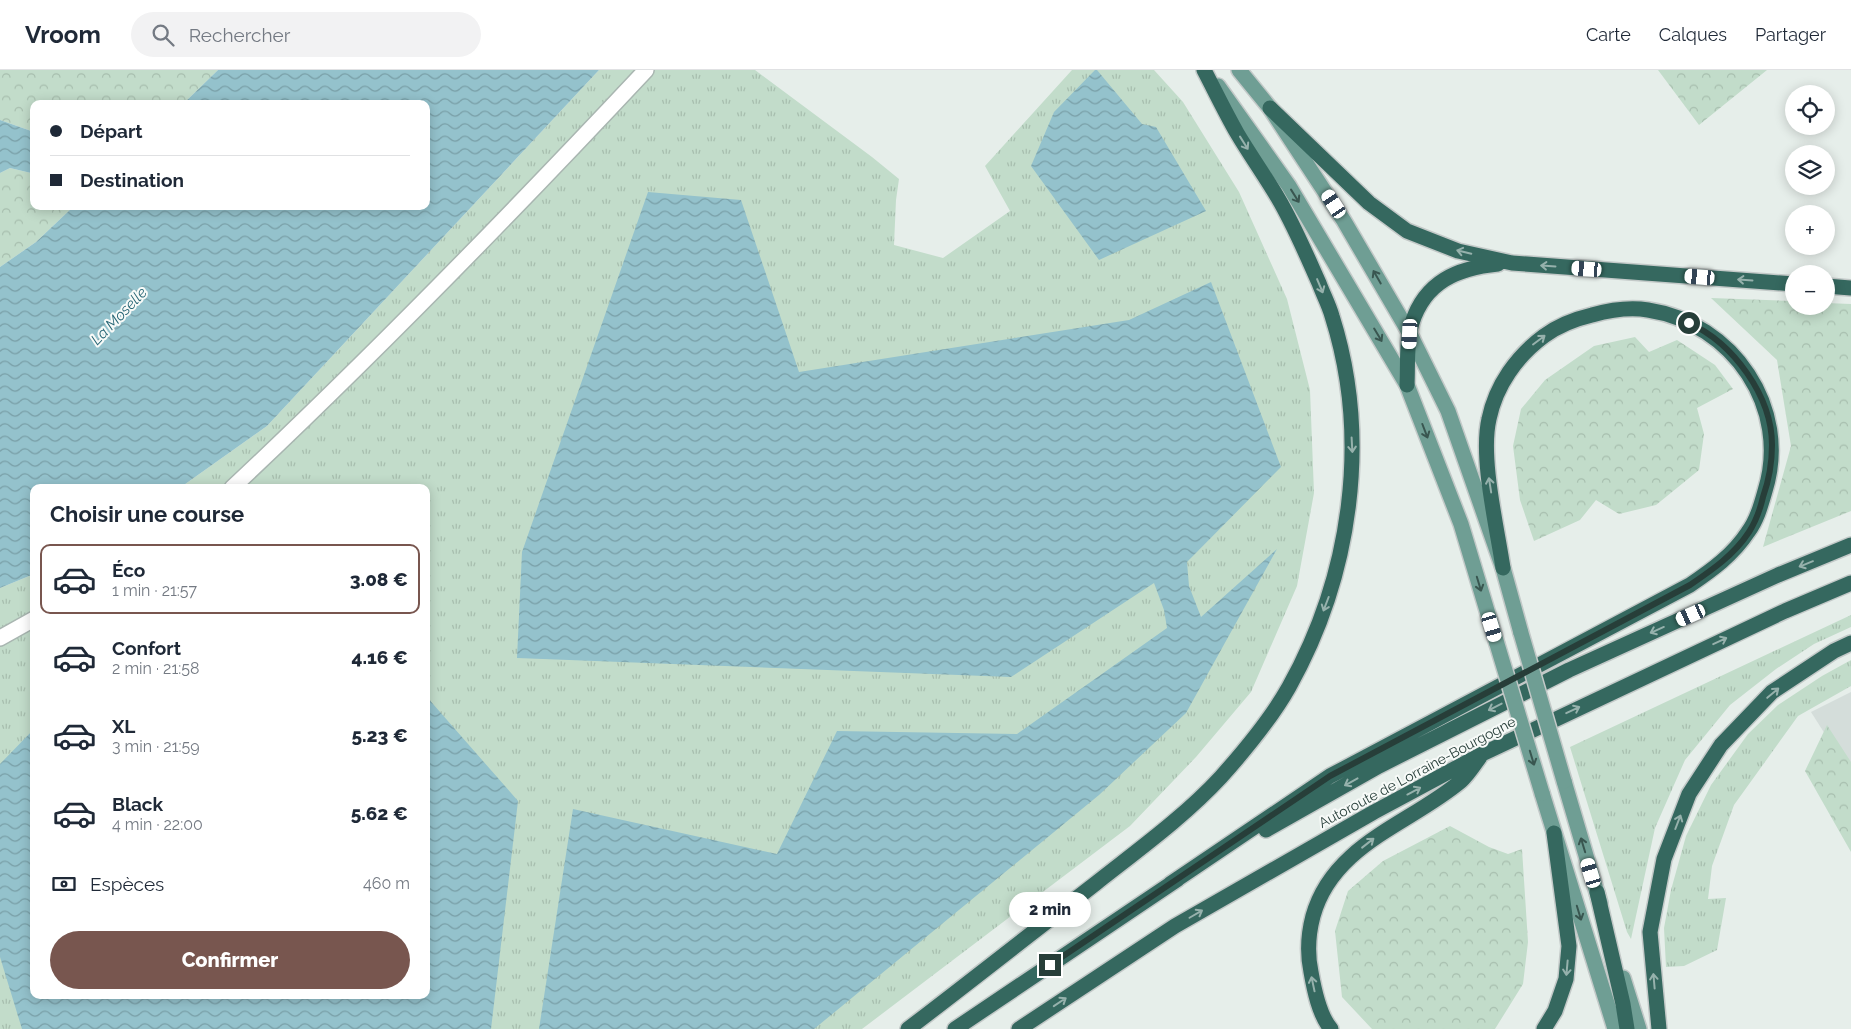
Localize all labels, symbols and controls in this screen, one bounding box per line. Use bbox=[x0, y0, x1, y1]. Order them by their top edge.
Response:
search box bbox=[131, 12, 481, 57]
text: Vroom bbox=[25, 20, 101, 49]
icon: search bbox=[149, 21, 177, 49]
text: Rechercher bbox=[189, 24, 290, 46]
text: Carte bbox=[1586, 24, 1631, 45]
text: Calques bbox=[1659, 24, 1727, 45]
text: Partager bbox=[1755, 24, 1826, 45]
map controls bbox=[1785, 85, 1835, 315]
button: locate bbox=[1785, 85, 1835, 135]
text: Départ bbox=[80, 120, 143, 142]
one-way arrow bbox=[1239, 136, 1249, 150]
button: layers bbox=[1785, 145, 1835, 195]
text: Destination bbox=[80, 169, 184, 191]
car bbox=[1319, 187, 1348, 221]
one-way arrow bbox=[1289, 189, 1300, 203]
button: + bbox=[1785, 205, 1835, 255]
one-way arrow bbox=[1457, 247, 1473, 256]
car bbox=[1571, 260, 1602, 278]
one-way arrow bbox=[1540, 261, 1556, 270]
button: − bbox=[1785, 265, 1835, 315]
car bbox=[1684, 268, 1715, 286]
one-way arrow bbox=[1371, 270, 1381, 285]
one-way arrow bbox=[1737, 276, 1753, 285]
one-way arrow bbox=[1317, 279, 1326, 294]
water label: La Moselle bbox=[87, 284, 151, 348]
route start bbox=[1678, 312, 1700, 334]
car bbox=[1401, 319, 1418, 349]
one-way arrow bbox=[1374, 328, 1384, 342]
one-way arrow bbox=[1532, 335, 1546, 345]
one-way arrow bbox=[1421, 422, 1430, 438]
one-way arrow bbox=[1347, 436, 1356, 452]
one-way arrow bbox=[1485, 478, 1495, 494]
text: Choisir une course bbox=[50, 501, 244, 527]
icon: car bbox=[52, 557, 97, 602]
text: Éco bbox=[112, 559, 145, 581]
one-way arrow bbox=[1799, 559, 1814, 569]
text: 3.08 € bbox=[350, 568, 408, 590]
one-way arrow bbox=[1474, 575, 1484, 591]
text: 1 min · 21:57 bbox=[112, 581, 197, 600]
one-way arrow bbox=[1321, 596, 1330, 611]
car bbox=[1674, 602, 1707, 628]
car bbox=[1480, 610, 1503, 644]
one-way arrow bbox=[1650, 625, 1665, 635]
icon: car bbox=[52, 635, 97, 680]
one-way arrow bbox=[1712, 635, 1727, 645]
text: Confort bbox=[112, 637, 181, 659]
text: 4.16 € bbox=[351, 646, 408, 668]
text: 2 min · 21:58 bbox=[112, 659, 200, 678]
one-way arrow bbox=[1766, 688, 1779, 699]
one-way arrow bbox=[1488, 703, 1503, 712]
one-way arrow bbox=[1566, 705, 1581, 715]
icon: car bbox=[52, 713, 97, 758]
street label: Autoroute de Lorraine-Bourgogne bbox=[1316, 713, 1518, 831]
text: XL bbox=[112, 715, 135, 737]
text: 5.23 € bbox=[351, 724, 408, 746]
text: 3 min · 21:59 bbox=[112, 737, 200, 756]
one-way arrow bbox=[1527, 749, 1537, 765]
one-way arrow bbox=[1343, 777, 1358, 787]
one-way arrow bbox=[1406, 785, 1420, 795]
icon: car bbox=[52, 791, 97, 836]
text: Black bbox=[112, 793, 163, 815]
text: 5.62 € bbox=[351, 802, 408, 824]
text: 4 min · 22:00 bbox=[112, 815, 203, 834]
one-way arrow bbox=[1674, 815, 1683, 830]
one-way arrow bbox=[1361, 837, 1374, 848]
one-way arrow bbox=[1577, 837, 1587, 853]
car bbox=[1579, 856, 1602, 890]
icon: cash bbox=[50, 870, 78, 898]
text: Espèces bbox=[90, 873, 164, 895]
text: 460 m bbox=[363, 874, 410, 893]
callout: 2 min bbox=[1009, 892, 1091, 928]
text: 2 min bbox=[1029, 900, 1071, 919]
one-way arrow bbox=[1574, 905, 1584, 921]
one-way arrow bbox=[1189, 909, 1204, 919]
button: Confirmer bbox=[50, 931, 410, 989]
route end bbox=[1039, 954, 1061, 976]
one-way arrow bbox=[1562, 960, 1572, 976]
one-way arrow bbox=[1649, 973, 1658, 989]
one-way arrow bbox=[1308, 976, 1317, 992]
one-way arrow bbox=[1052, 997, 1066, 1007]

